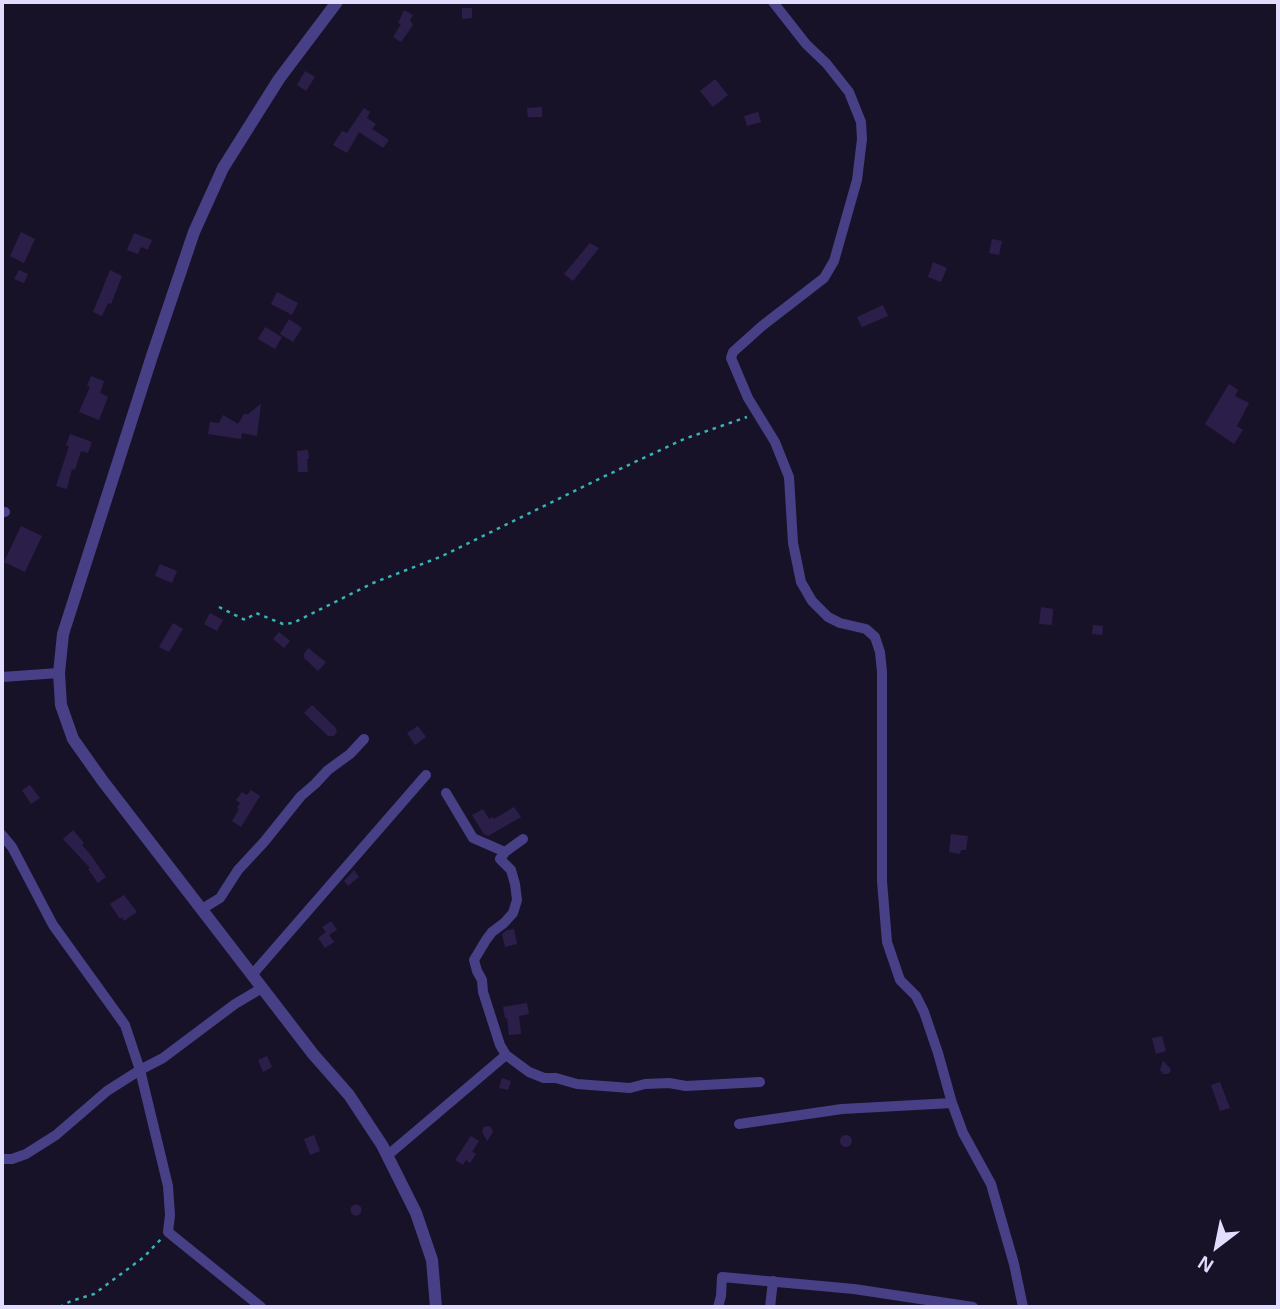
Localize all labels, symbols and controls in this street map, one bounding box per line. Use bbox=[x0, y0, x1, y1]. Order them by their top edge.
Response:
north arrow bbox=[1182, 1211, 1252, 1281]
text: N bbox=[1194, 1252, 1217, 1277]

